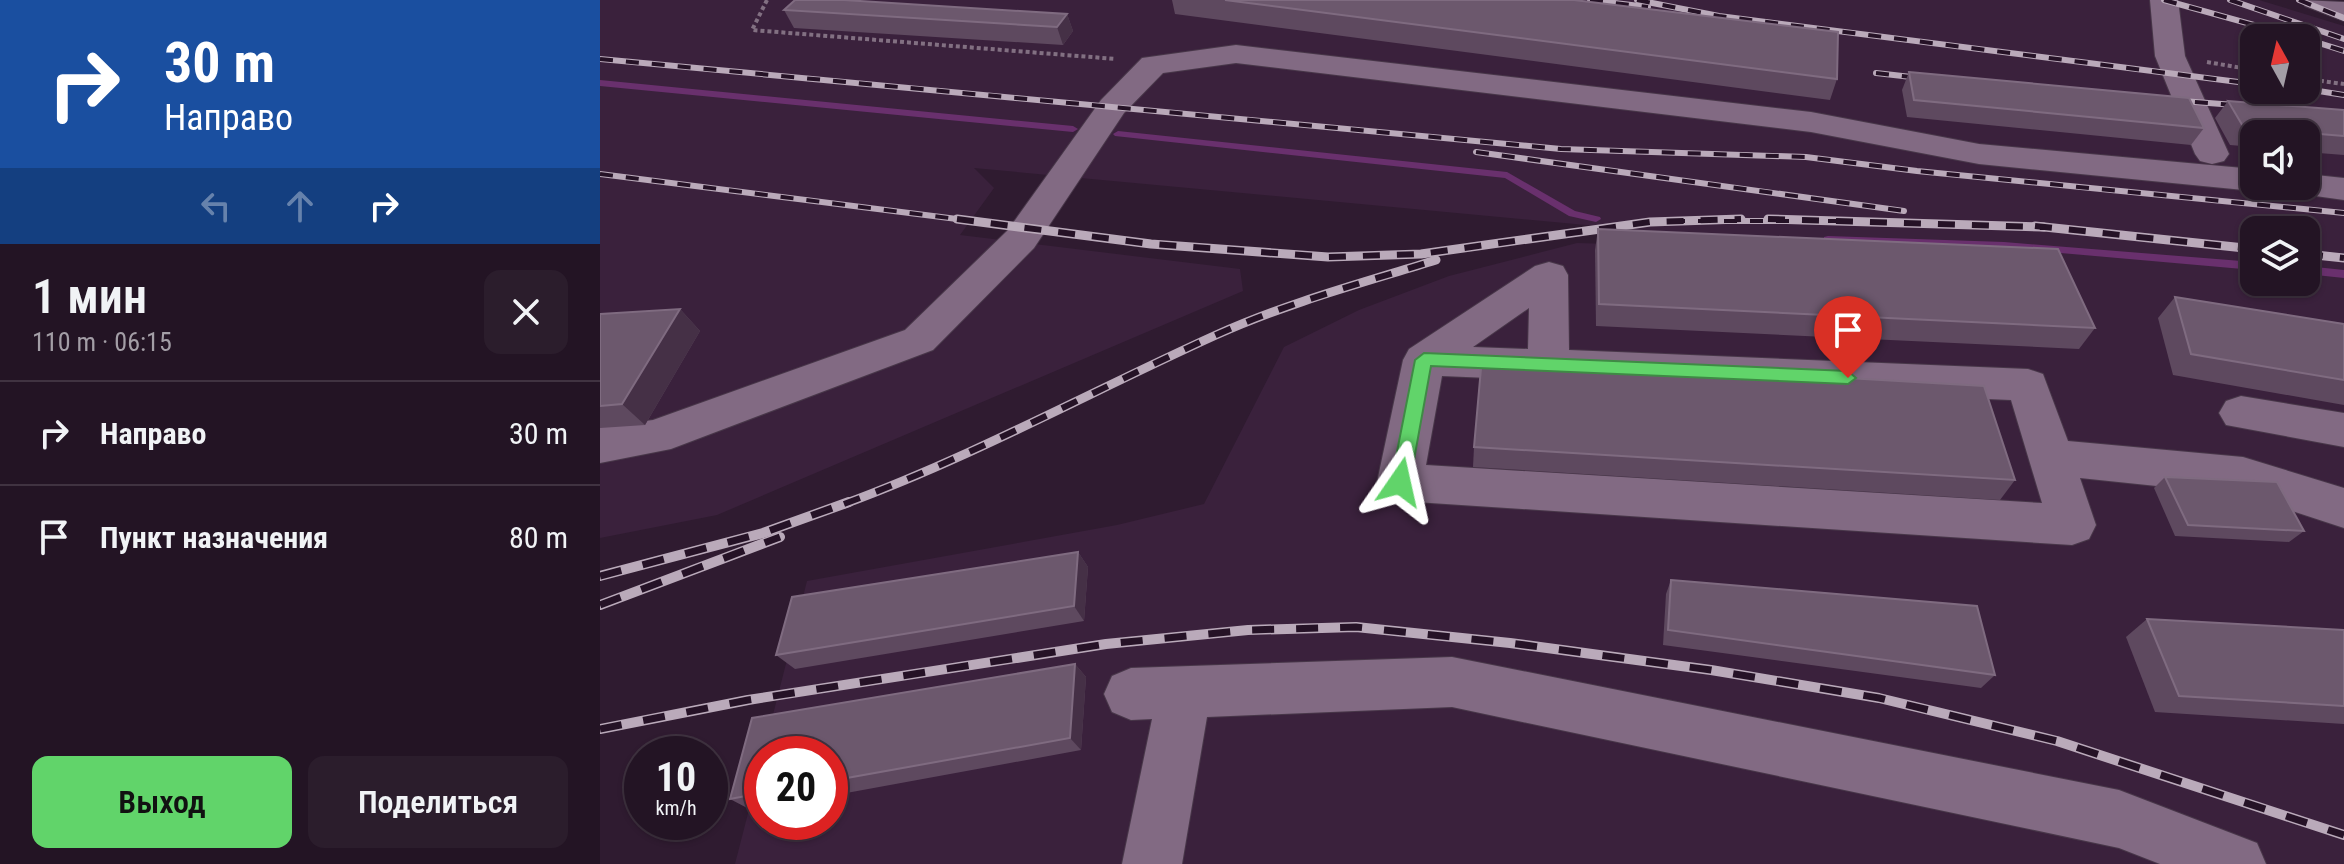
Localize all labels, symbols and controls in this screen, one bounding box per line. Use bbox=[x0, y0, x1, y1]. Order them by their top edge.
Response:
north arrow bbox=[2240, 24, 2320, 104]
map controls bbox=[2240, 24, 2320, 296]
text: 30 m bbox=[164, 30, 275, 96]
icon: right bbox=[32, 32, 136, 136]
text: Направо bbox=[164, 97, 293, 139]
button: sound bbox=[2240, 120, 2320, 200]
icon: left bbox=[194, 184, 238, 228]
icon: ahead bbox=[278, 184, 322, 228]
icon: right bbox=[362, 184, 406, 228]
button: layers bbox=[2240, 216, 2320, 296]
text: 1 мин bbox=[32, 268, 147, 325]
button: close bbox=[484, 270, 568, 354]
pin bbox=[1814, 296, 1882, 378]
icon: arrive bbox=[1826, 308, 1870, 352]
text: 110 m · 06:15 bbox=[32, 327, 172, 357]
icon: right bbox=[32, 411, 76, 455]
text: Направо bbox=[100, 416, 206, 451]
text: 30 m bbox=[509, 416, 568, 451]
position arrow bbox=[1358, 440, 1442, 524]
icon: arrive bbox=[32, 515, 76, 559]
text: Пункт назначения bbox=[100, 520, 328, 555]
text: 80 m bbox=[509, 520, 568, 555]
speed limit sign: 20 bbox=[744, 736, 848, 840]
text: 10 bbox=[656, 754, 696, 801]
button: Выход bbox=[32, 756, 292, 848]
button: Поделиться bbox=[308, 756, 568, 848]
text: km/h bbox=[655, 796, 697, 820]

